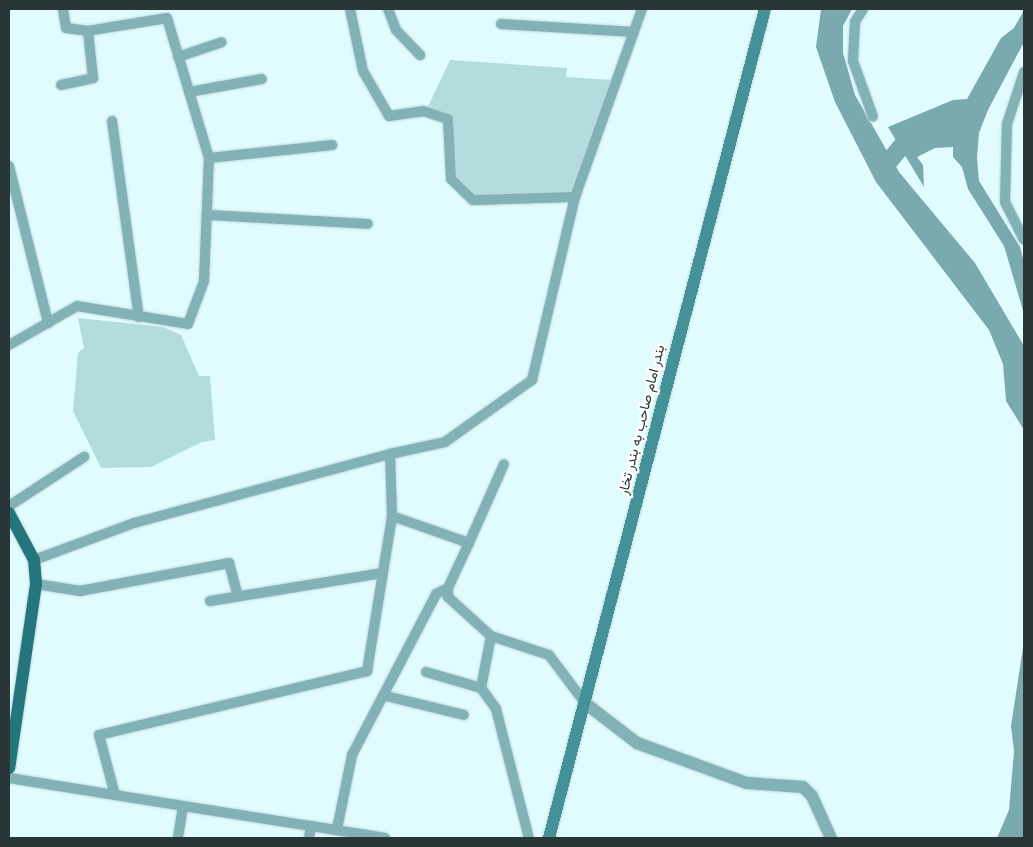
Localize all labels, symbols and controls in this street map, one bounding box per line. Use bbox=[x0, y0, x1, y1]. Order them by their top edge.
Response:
street label: بندر امام صاحب به بندر تخار bbox=[615, 343, 669, 497]

